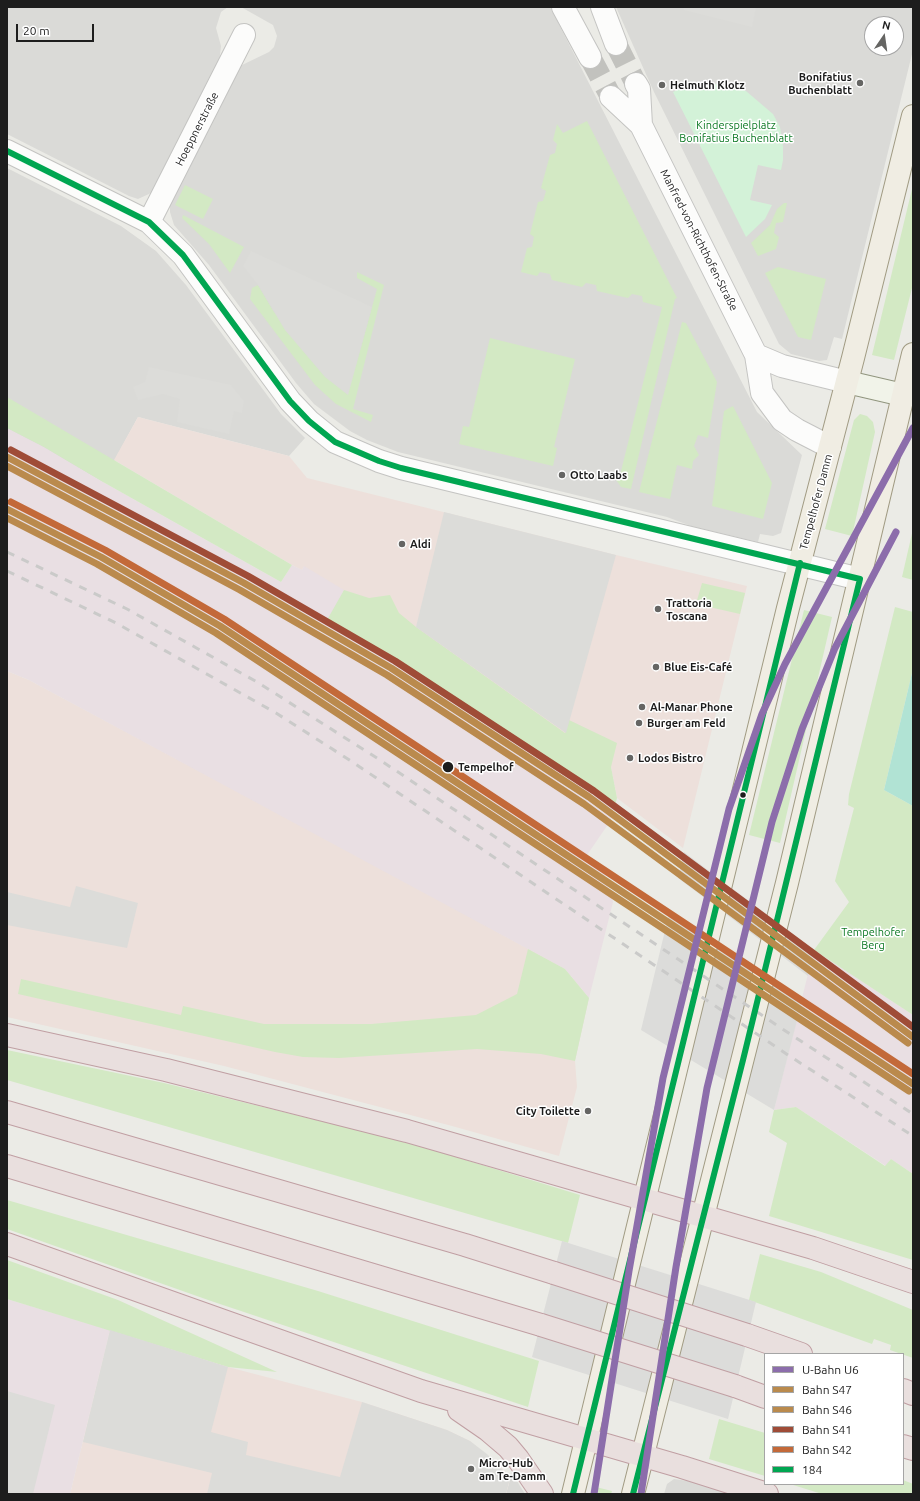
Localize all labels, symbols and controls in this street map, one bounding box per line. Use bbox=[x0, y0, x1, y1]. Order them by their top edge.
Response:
scale bar bbox=[18, 16, 96, 42]
north arrow bbox=[864, 16, 904, 56]
text: N bbox=[881, 19, 892, 32]
text: 20 m bbox=[23, 24, 50, 37]
place label: Bonifatius Buchenblatt bbox=[788, 70, 852, 96]
place label: Helmuth Klotz bbox=[670, 78, 745, 92]
marker: Bonifatius Buchenblatt bbox=[855, 78, 865, 88]
marker: Helmuth Klotz bbox=[657, 80, 667, 90]
street label: Hoeppnerstraße bbox=[173, 90, 221, 168]
park label: Kinderspielplatz Bonifatius Buchenblatt bbox=[679, 118, 793, 144]
street label: Manfred-von-Richthofen-Straße bbox=[657, 167, 741, 313]
street label: Tempelhofer Damm bbox=[797, 453, 835, 551]
place label: Otto Laabs bbox=[570, 468, 627, 482]
marker: Otto Laabs bbox=[557, 470, 567, 480]
place label: Aldi bbox=[410, 537, 431, 551]
marker: Aldi bbox=[397, 539, 407, 549]
place label: Trattoria Toscana bbox=[666, 596, 712, 622]
marker: Trattoria Toscana bbox=[653, 604, 663, 614]
place label: Blue Eis-Café bbox=[664, 660, 732, 674]
marker: Blue Eis-Café bbox=[651, 662, 661, 672]
place label: Al-Manar Phone bbox=[650, 700, 733, 714]
marker: Al-Manar Phone bbox=[637, 702, 647, 712]
place label: Burger am Feld bbox=[647, 716, 726, 730]
marker: Burger am Feld bbox=[634, 718, 644, 728]
place label: Lodos Bistro bbox=[638, 751, 703, 765]
marker: Lodos Bistro bbox=[625, 753, 635, 763]
marker: Tempelhof bbox=[441, 760, 455, 774]
place label: Tempelhof bbox=[458, 760, 514, 774]
unlabelled marker bbox=[738, 790, 748, 800]
park label: Tempelhofer Berg bbox=[841, 925, 905, 951]
place label: City Toilette bbox=[516, 1104, 580, 1118]
marker: City Toilette bbox=[583, 1106, 593, 1116]
legend bbox=[764, 1353, 904, 1485]
text: U-Bahn U6 bbox=[802, 1363, 859, 1376]
text: Bahn S47 bbox=[802, 1383, 852, 1396]
text: Bahn S46 bbox=[802, 1403, 852, 1416]
text: Bahn S41 bbox=[802, 1423, 852, 1436]
text: Bahn S42 bbox=[802, 1443, 852, 1456]
place label: Micro-Hub am Te-Damm bbox=[479, 1456, 546, 1482]
text: 184 bbox=[802, 1463, 822, 1476]
marker: Micro-Hub am Te-Damm bbox=[466, 1464, 476, 1474]

